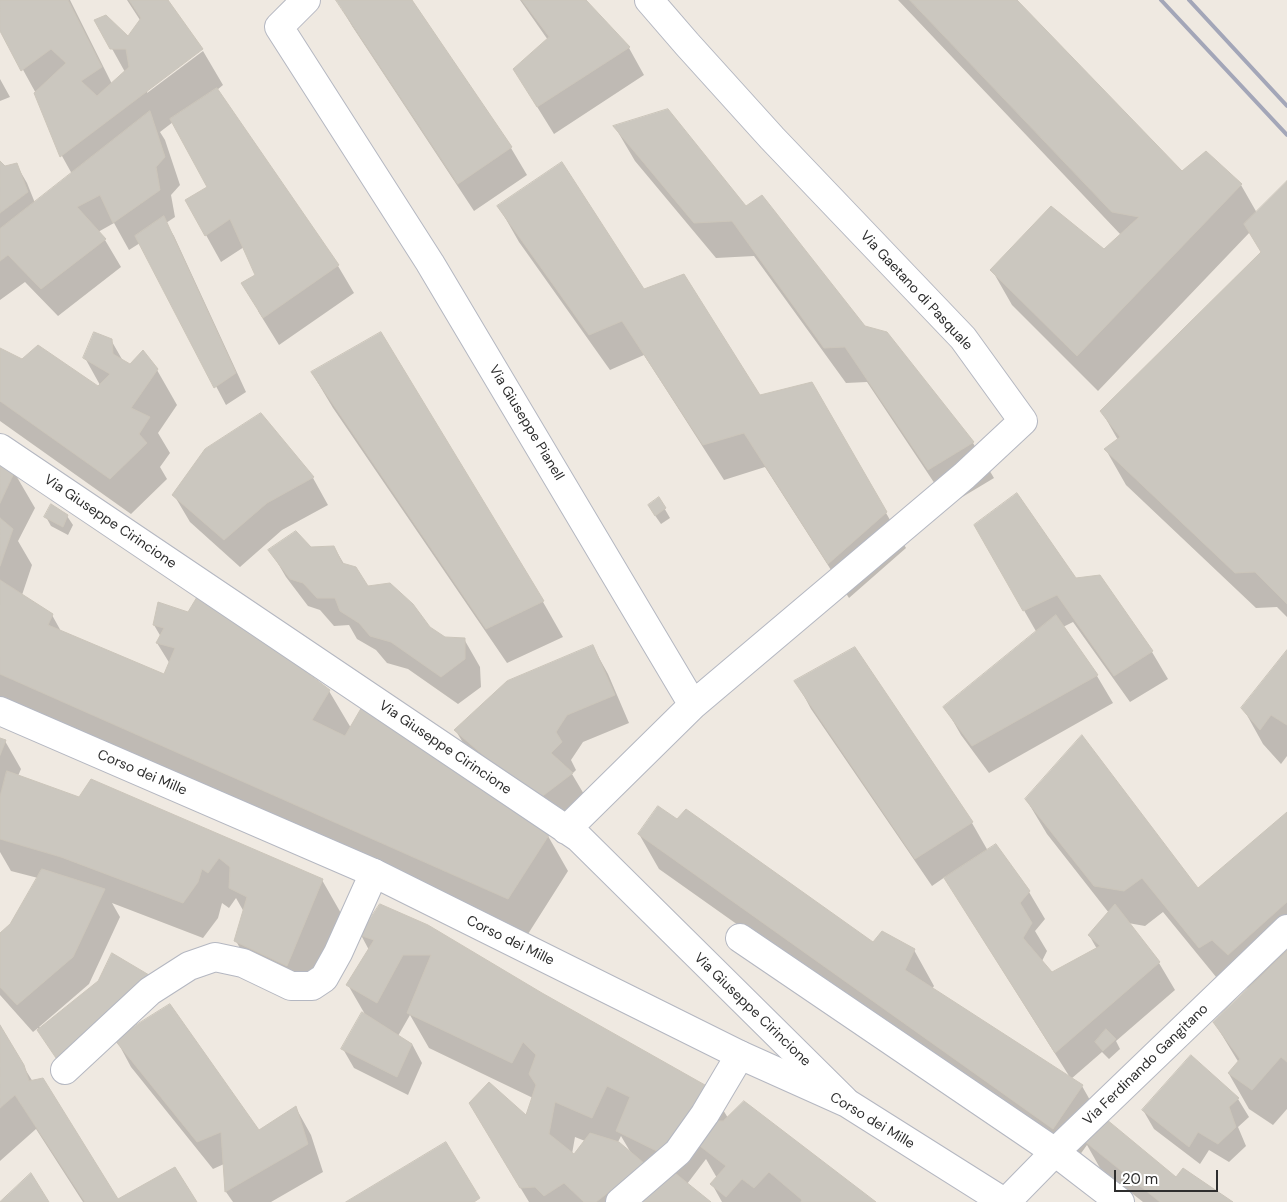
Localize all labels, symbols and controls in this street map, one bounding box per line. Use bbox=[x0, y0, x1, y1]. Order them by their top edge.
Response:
street label: Via Gaetano di Pasquale bbox=[856, 228, 976, 354]
street label: Via Giuseppe Pianell bbox=[485, 362, 567, 484]
street label: Via Giuseppe Cirincione bbox=[41, 471, 179, 573]
street label: Via Giuseppe Cirincione bbox=[376, 697, 514, 799]
street label: Corso dei Mille bbox=[95, 747, 189, 799]
street label: Corso dei Mille bbox=[463, 912, 557, 970]
street label: Via Giuseppe Cirincione bbox=[690, 950, 814, 1070]
street label: Via Ferdinando Gangitano bbox=[1080, 1001, 1212, 1129]
street label: Corso dei Mille bbox=[827, 1089, 917, 1153]
scale bar bbox=[1117, 1160, 1221, 1192]
text: 20 m bbox=[1122, 1169, 1158, 1189]

